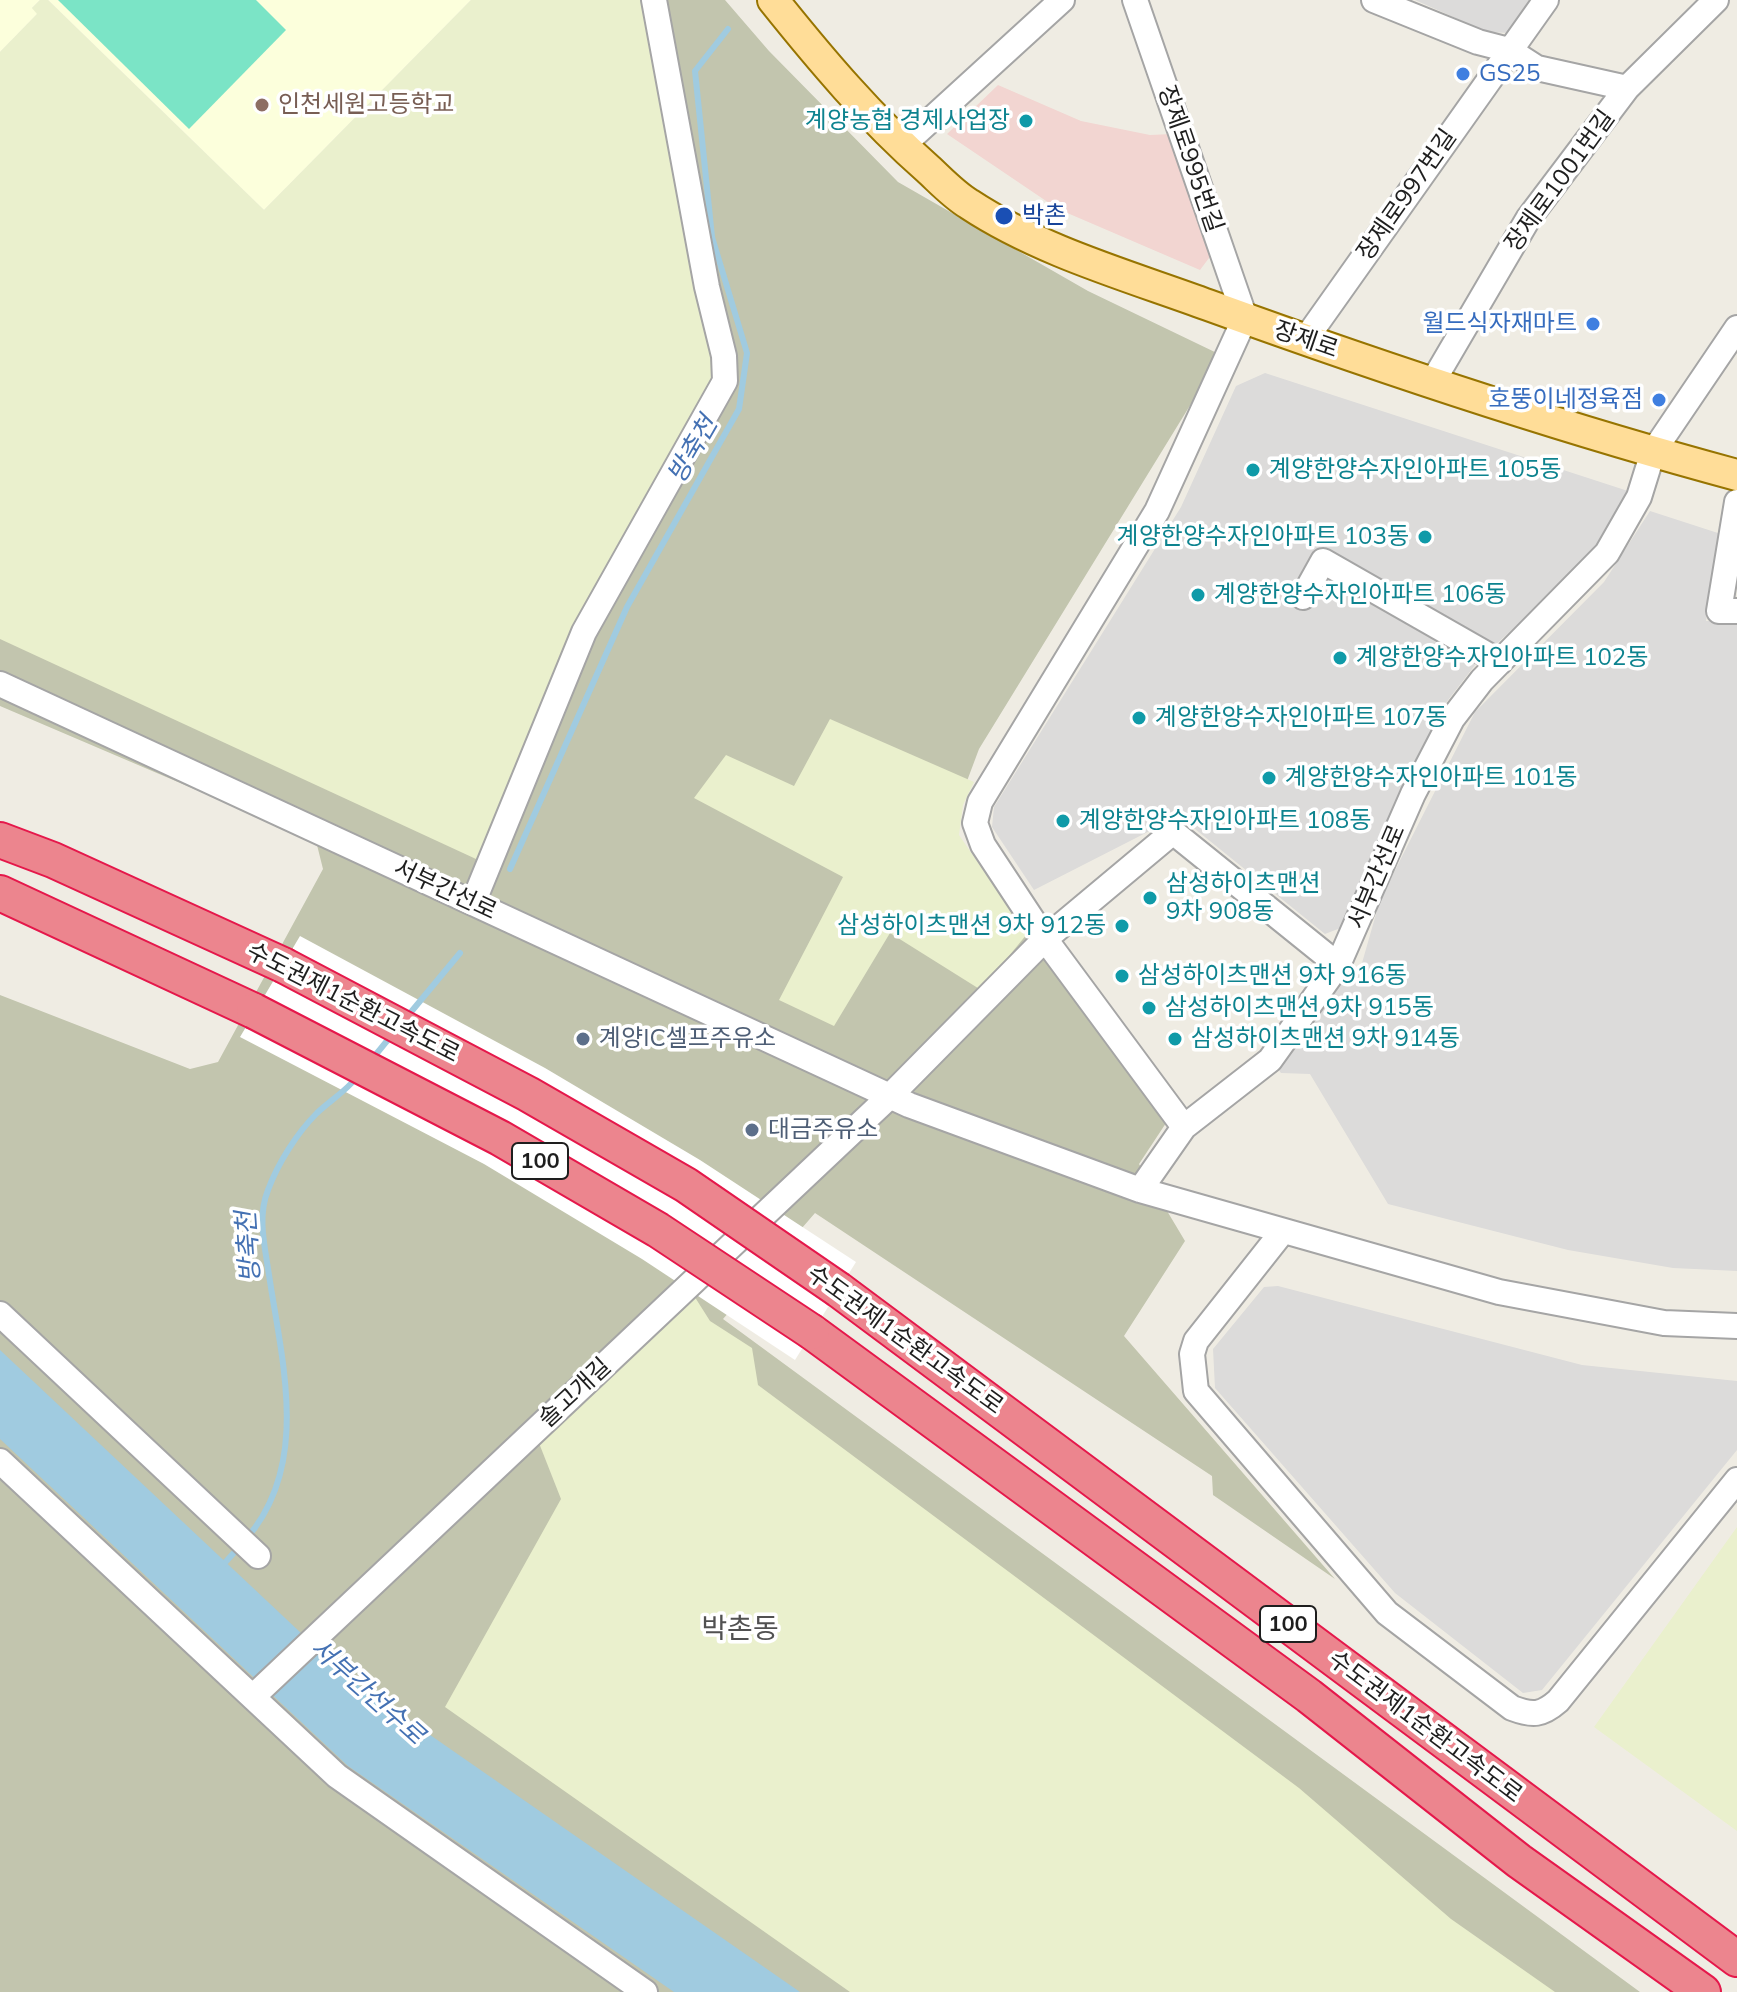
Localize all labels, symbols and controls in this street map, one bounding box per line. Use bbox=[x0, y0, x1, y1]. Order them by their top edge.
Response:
place label: GS25 bbox=[1479, 60, 1540, 88]
marker: GS25 bbox=[1454, 65, 1472, 83]
street label: 장제로995번길 bbox=[1151, 82, 1229, 236]
place label: 인천세원고등학교 bbox=[278, 91, 455, 119]
marker: 인천세원고등학교 bbox=[253, 96, 271, 114]
street label: 장제로1001번길 bbox=[1499, 105, 1621, 257]
place label: 계양농협 경제사업장 bbox=[805, 107, 1010, 135]
marker: 계양농협 경제사업장 bbox=[1017, 112, 1035, 130]
street label: 장제로997번길 bbox=[1351, 124, 1463, 266]
place label: 박촌 bbox=[1022, 202, 1066, 230]
marker: 박촌 bbox=[993, 205, 1015, 227]
place label: 월드식자재마트 bbox=[1422, 310, 1577, 338]
marker: 월드식자재마트 bbox=[1584, 315, 1602, 333]
street label: 장제로 bbox=[1270, 316, 1342, 364]
place label: 호뚱이네정육점 bbox=[1488, 386, 1643, 414]
marker: 호뚱이네정육점 bbox=[1650, 391, 1668, 409]
water label: 방축천 bbox=[662, 411, 724, 489]
place label: 계양한양수자인아파트 105동 bbox=[1269, 456, 1561, 484]
marker: 계양한양수자인아파트 105동 bbox=[1244, 461, 1262, 479]
place label: 계양한양수자인아파트 103동 bbox=[1117, 523, 1409, 551]
marker: 계양한양수자인아파트 103동 bbox=[1416, 528, 1434, 546]
place label: 계양한양수자인아파트 106동 bbox=[1214, 581, 1506, 609]
marker: 계양한양수자인아파트 106동 bbox=[1189, 586, 1207, 604]
place label: 계양한양수자인아파트 102동 bbox=[1356, 644, 1648, 672]
marker: 계양한양수자인아파트 102동 bbox=[1331, 649, 1349, 667]
place label: 계양한양수자인아파트 107동 bbox=[1155, 704, 1447, 732]
marker: 계양한양수자인아파트 107동 bbox=[1130, 709, 1148, 727]
place label: 계양한양수자인아파트 101동 bbox=[1285, 764, 1577, 792]
marker: 계양한양수자인아파트 101동 bbox=[1260, 769, 1278, 787]
place label: 계양한양수자인아파트 108동 bbox=[1079, 807, 1371, 835]
marker: 계양한양수자인아파트 108동 bbox=[1054, 812, 1072, 830]
street label: 서부간선로 bbox=[1342, 821, 1412, 933]
street label: 서부간선로 bbox=[389, 854, 501, 926]
place label: 삼성하이츠맨션 9차 908동 bbox=[1166, 870, 1321, 926]
marker: 삼성하이츠맨션 9차 908동 bbox=[1141, 889, 1159, 907]
place label: 삼성하이츠맨션 9차 912동 bbox=[837, 912, 1106, 940]
marker: 삼성하이츠맨션 9차 912동 bbox=[1113, 917, 1131, 935]
street label: 수도권제1순환고속도로 bbox=[242, 937, 464, 1069]
place label: 삼성하이츠맨션 9차 916동 bbox=[1138, 962, 1407, 990]
marker: 삼성하이츠맨션 9차 916동 bbox=[1113, 967, 1131, 985]
place label: 삼성하이츠맨션 9차 915동 bbox=[1165, 994, 1434, 1022]
marker: 삼성하이츠맨션 9차 915동 bbox=[1140, 999, 1158, 1017]
place label: 계양IC셀프주유소 bbox=[599, 1025, 776, 1053]
place label: 삼성하이츠맨션 9차 914동 bbox=[1191, 1025, 1460, 1053]
marker: 계양IC셀프주유소 bbox=[574, 1030, 592, 1048]
marker: 삼성하이츠맨션 9차 914동 bbox=[1166, 1030, 1184, 1048]
place label: 대금주유소 bbox=[768, 1116, 878, 1144]
marker: 대금주유소 bbox=[743, 1121, 761, 1139]
road number: 100 bbox=[512, 1143, 568, 1179]
water label: 방축천 bbox=[231, 1210, 267, 1284]
street label: 수도권제1순환고속도로 bbox=[801, 1259, 1009, 1421]
street label: 솔고개길 bbox=[533, 1352, 617, 1434]
road number: 100 bbox=[1260, 1606, 1316, 1642]
district label: 박촌동 bbox=[701, 1613, 779, 1647]
water label: 서부간선수로 bbox=[303, 1632, 431, 1752]
street label: 수도권제1순환고속도로 bbox=[1322, 1645, 1528, 1809]

